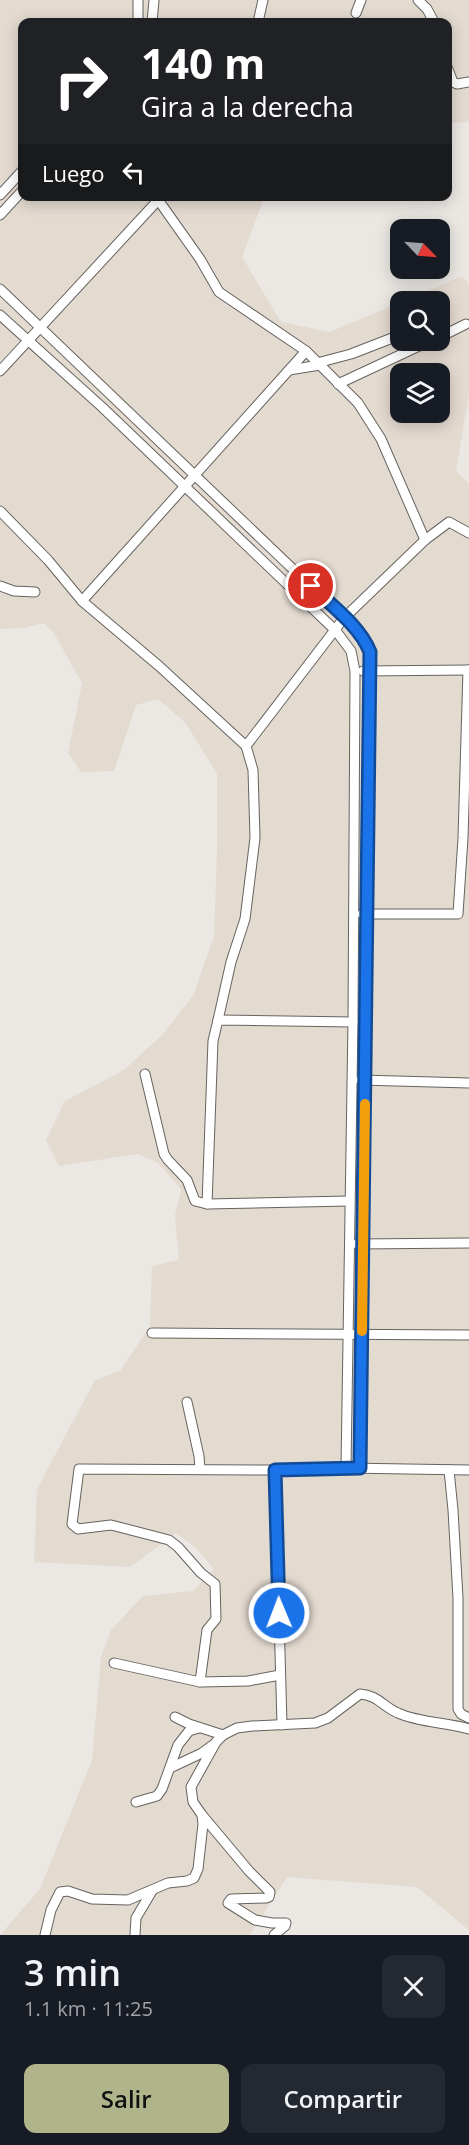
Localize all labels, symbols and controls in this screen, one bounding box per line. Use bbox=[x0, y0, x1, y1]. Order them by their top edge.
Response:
text: 140 m bbox=[141, 34, 265, 91]
icon: right bbox=[42, 42, 120, 120]
text: Gira a la derecha bbox=[141, 88, 354, 125]
icon: left bbox=[117, 156, 150, 189]
text: Luego bbox=[42, 158, 105, 188]
north arrow bbox=[390, 219, 450, 279]
map controls bbox=[390, 219, 450, 423]
button: search bbox=[390, 291, 450, 351]
button: layers bbox=[390, 363, 450, 423]
pin bbox=[285, 560, 336, 611]
icon: arrive bbox=[294, 569, 327, 602]
position arrow bbox=[247, 1581, 311, 1645]
text: 3 min bbox=[24, 1948, 121, 1997]
button: close bbox=[382, 1955, 445, 2018]
text: 1.1 km · 11:25 bbox=[24, 1995, 153, 2022]
button: Salir bbox=[24, 2064, 229, 2133]
button: Compartir bbox=[241, 2064, 445, 2133]

